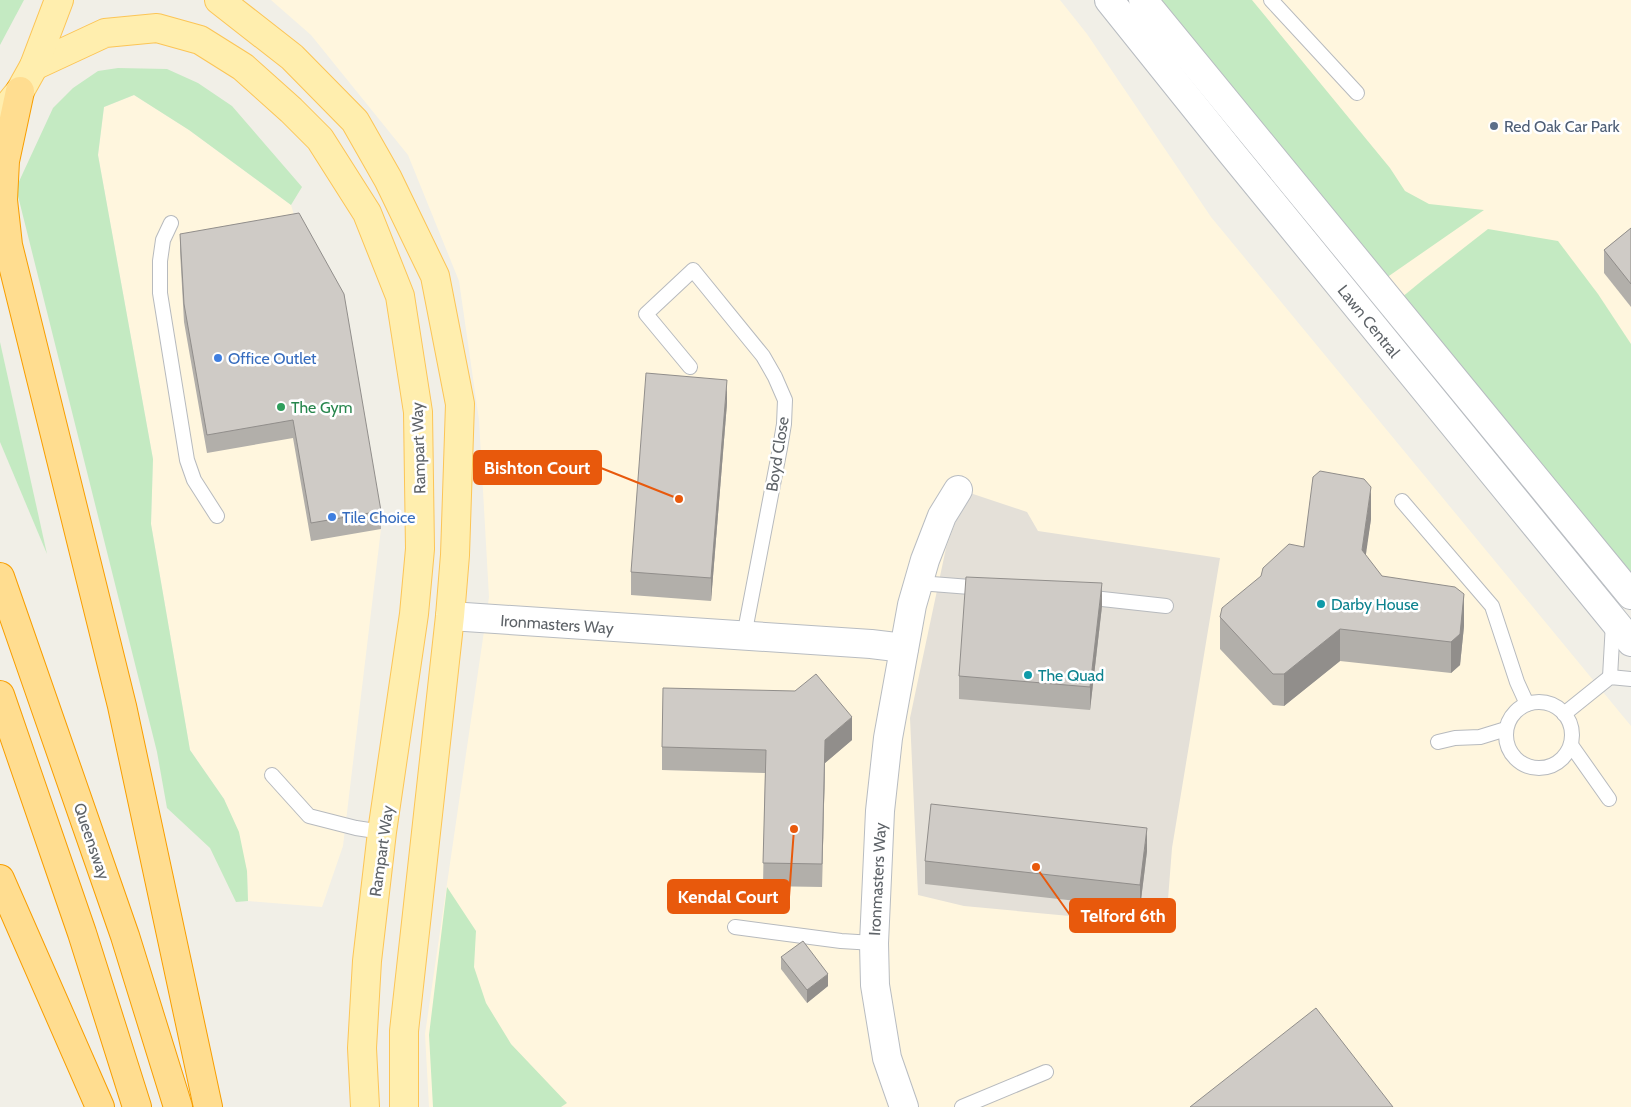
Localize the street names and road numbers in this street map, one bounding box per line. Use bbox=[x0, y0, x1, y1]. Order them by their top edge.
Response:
street label: Lawn Central bbox=[1334, 281, 1404, 362]
street label: Rampart Way bbox=[407, 402, 430, 494]
street label: Boyd Close bbox=[762, 415, 793, 493]
street label: Ironmasters Way bbox=[500, 611, 614, 638]
street label: Queensway bbox=[70, 800, 113, 882]
street label: Rampart Way bbox=[366, 804, 397, 898]
street label: Ironmasters Way bbox=[865, 822, 890, 936]

